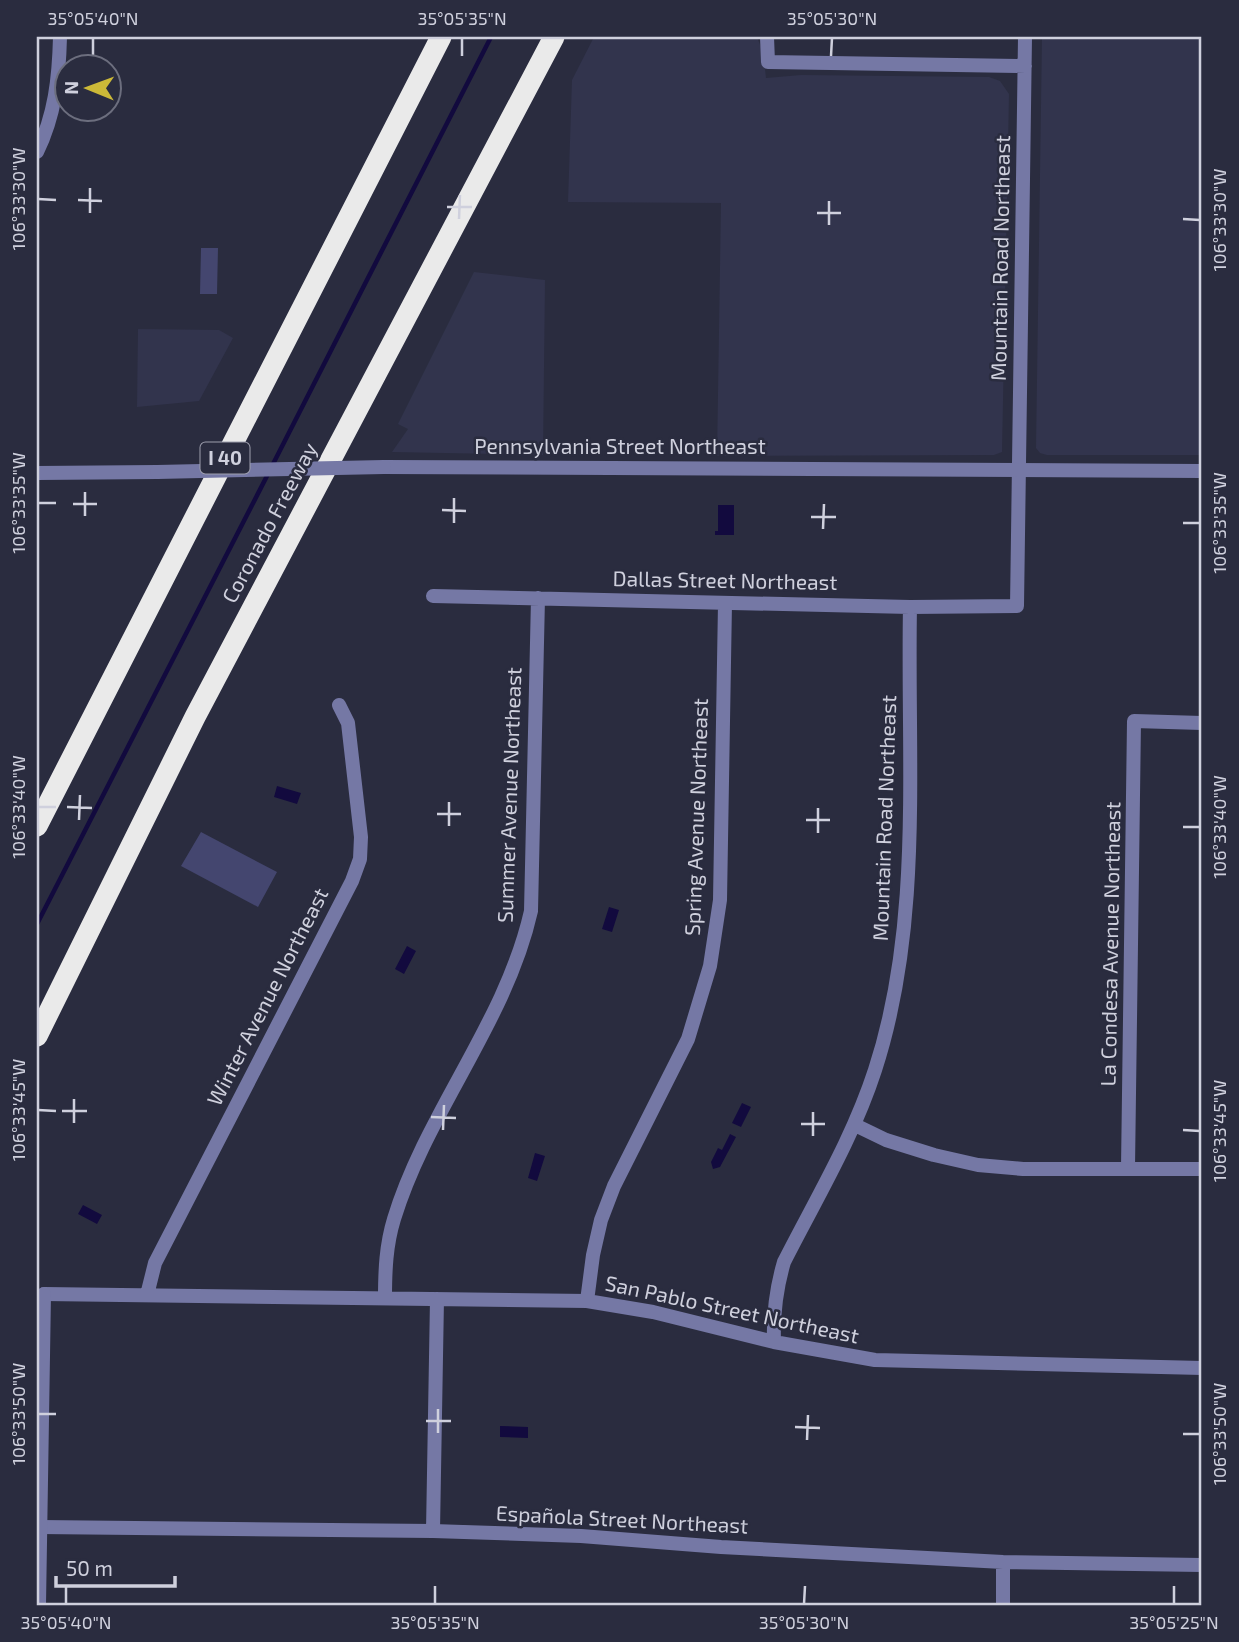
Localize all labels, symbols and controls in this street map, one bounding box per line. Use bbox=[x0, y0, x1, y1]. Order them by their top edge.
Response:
text: 35°05'40"N bbox=[47, 7, 139, 29]
text: 35°05'35"N bbox=[417, 7, 507, 29]
text: 35°05'30"N bbox=[787, 7, 877, 29]
north arrow bbox=[52, 52, 122, 122]
text: N bbox=[59, 81, 82, 95]
street label: Mountain Road Northeast bbox=[985, 135, 1014, 381]
text: 106°33'30"W bbox=[7, 148, 29, 250]
text: 106°33'30"W bbox=[1208, 169, 1230, 271]
street label: Pennsylvania Street Northeast bbox=[474, 433, 766, 458]
street label: Coronado Freeway bbox=[216, 438, 321, 607]
road number: I 40 bbox=[201, 442, 250, 474]
text: 106°33'35"W bbox=[7, 452, 29, 554]
text: 106°33'35"W bbox=[1208, 472, 1230, 574]
street label: Dallas Street Northeast bbox=[612, 565, 838, 594]
street label: Summer Avenue Northeast bbox=[492, 667, 525, 923]
street label: Mountain Road Northeast bbox=[867, 695, 900, 941]
street label: Spring Avenue Northeast bbox=[679, 698, 712, 936]
text: 106°33'40"W bbox=[7, 755, 29, 859]
text: 106°33'40"W bbox=[1208, 775, 1230, 879]
street label: La Condesa Avenue Northeast bbox=[1095, 801, 1124, 1087]
street label: Winter Avenue Northeast bbox=[201, 883, 332, 1109]
text: 106°33'45"W bbox=[7, 1059, 29, 1161]
text: 106°33'45"W bbox=[1208, 1080, 1230, 1182]
street label: San Pablo Street Northeast bbox=[603, 1269, 861, 1348]
text: 106°33'50"W bbox=[7, 1363, 29, 1465]
text: 106°33'50"W bbox=[1208, 1383, 1230, 1485]
street label: Española Street Northeast bbox=[495, 1499, 749, 1538]
scale bar bbox=[56, 1544, 175, 1588]
text: 50 m bbox=[66, 1555, 113, 1580]
text: 35°05'40"N bbox=[20, 1611, 112, 1633]
text: 35°05'35"N bbox=[390, 1611, 480, 1633]
text: 35°05'30"N bbox=[759, 1611, 849, 1633]
text: 35°05'25"N bbox=[1129, 1611, 1219, 1633]

